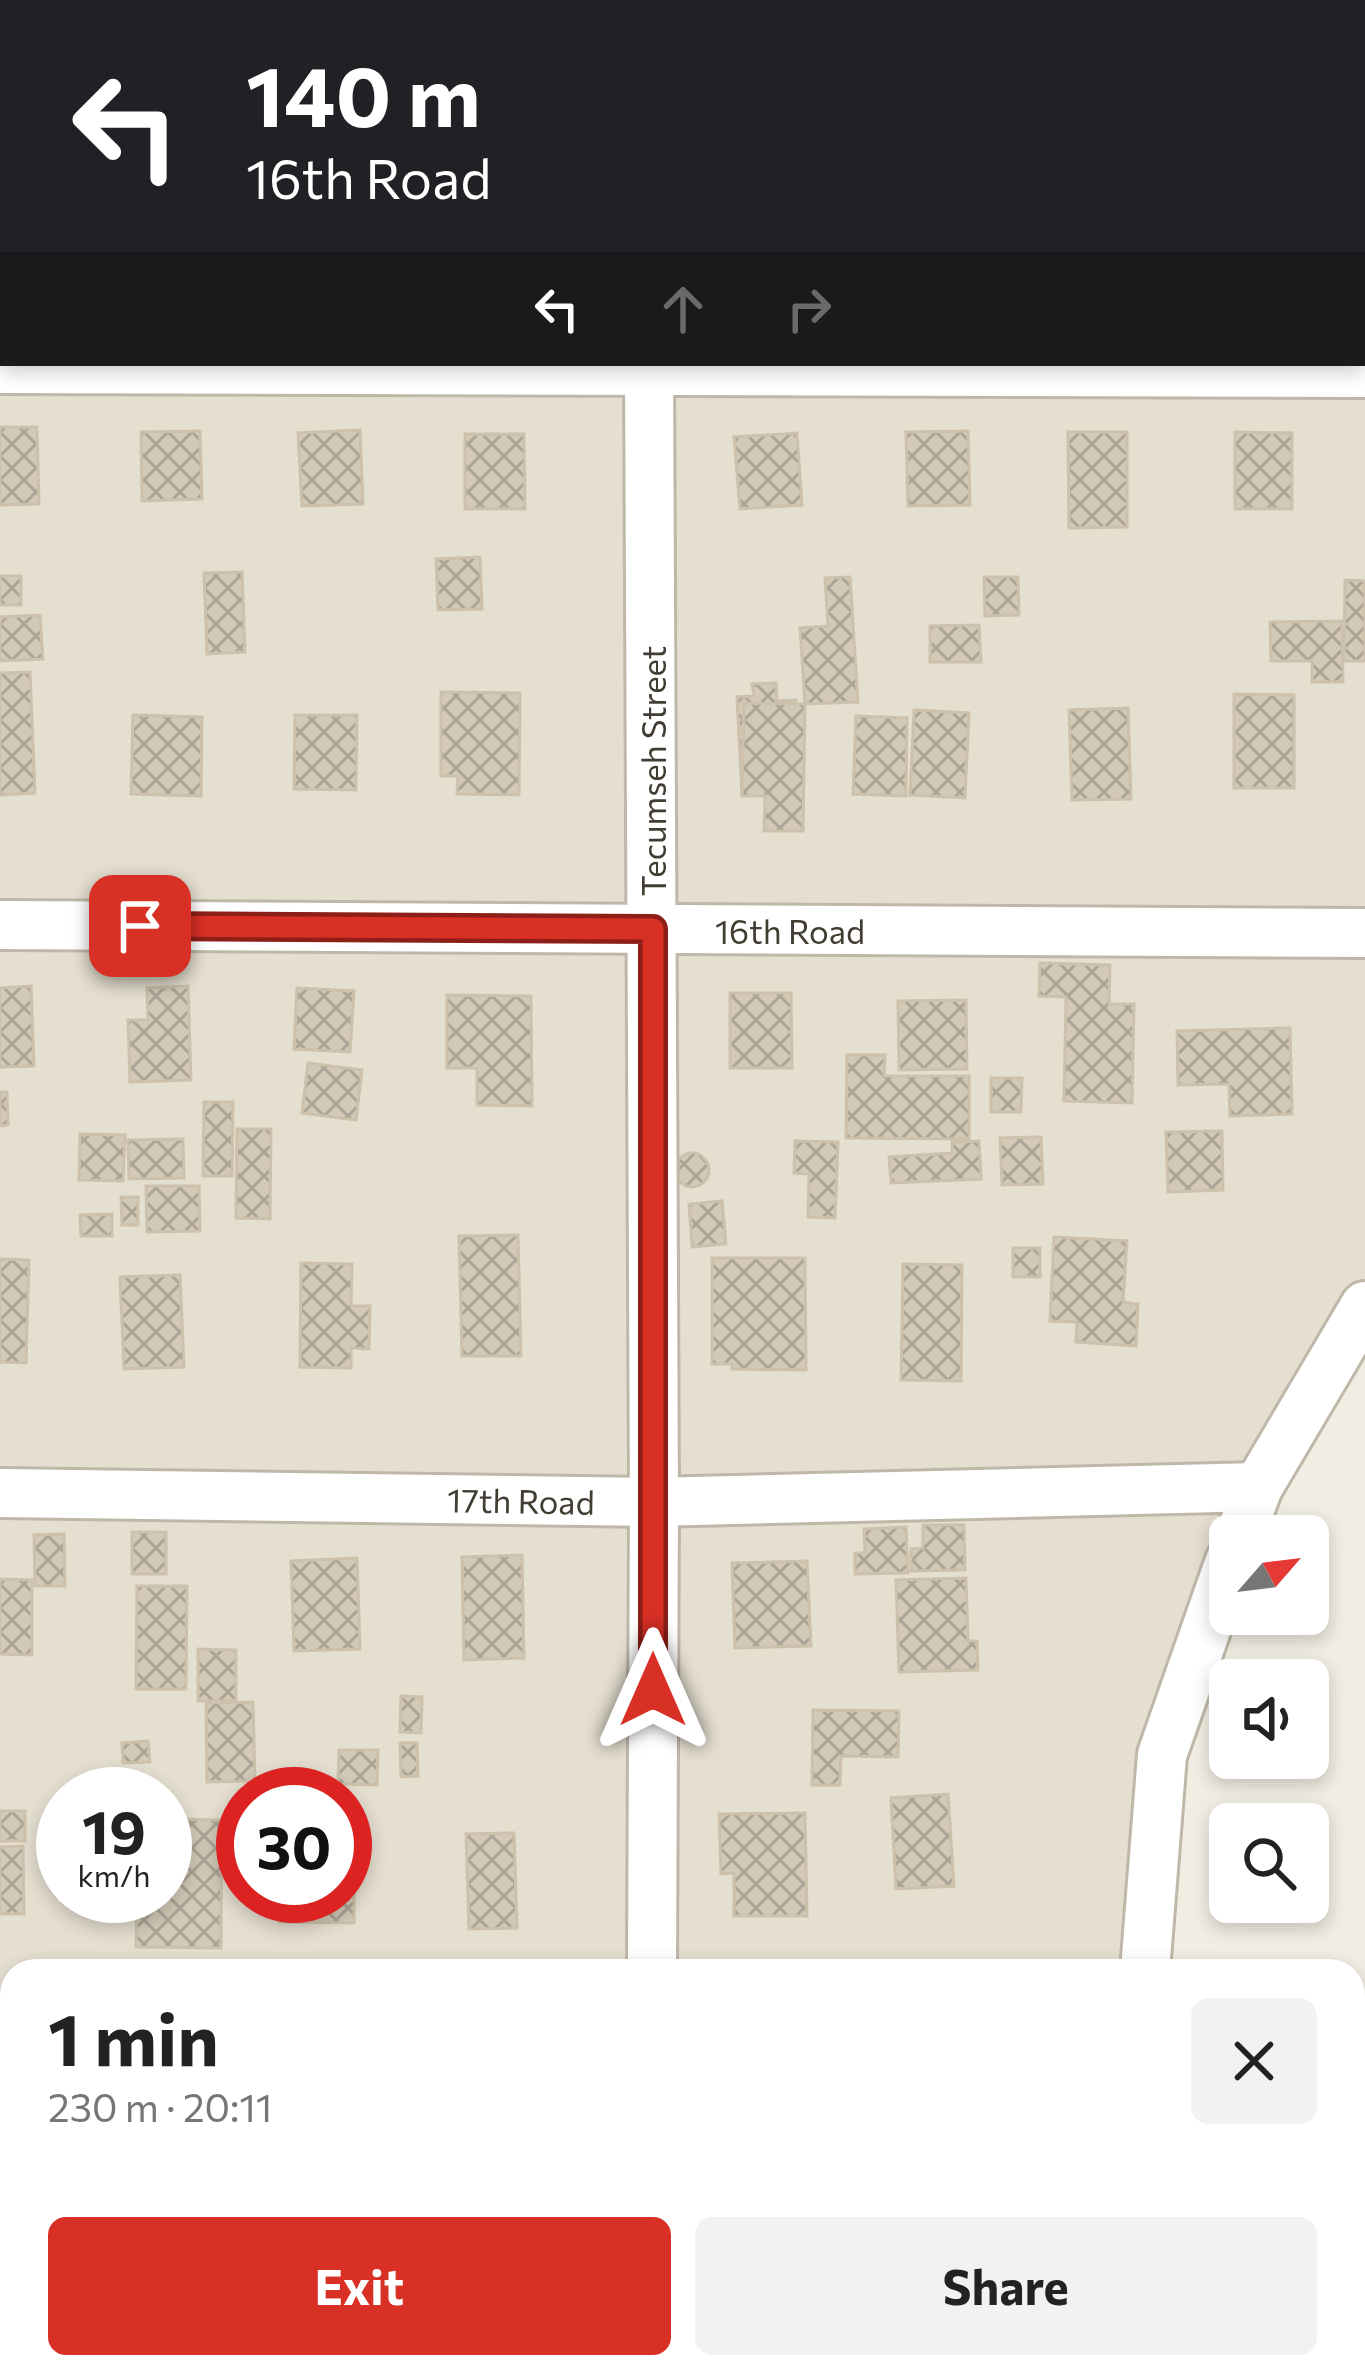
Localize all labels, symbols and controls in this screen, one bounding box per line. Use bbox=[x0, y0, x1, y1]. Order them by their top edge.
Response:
text: 140 m bbox=[246, 42, 481, 144]
icon: left bbox=[48, 48, 204, 204]
text: 16th Road bbox=[246, 144, 491, 210]
icon: left bbox=[524, 276, 590, 342]
icon: ahead bbox=[650, 276, 716, 342]
icon: right bbox=[776, 276, 842, 342]
street label: Tecumseh Street bbox=[632, 646, 673, 896]
pin bbox=[89, 875, 191, 977]
icon: arrive bbox=[107, 893, 173, 959]
street label: 16th Road bbox=[715, 910, 865, 951]
street label: 17th Road bbox=[447, 1478, 595, 1522]
north arrow bbox=[1209, 1515, 1329, 1635]
map controls bbox=[1209, 1515, 1329, 1923]
position arrow bbox=[590, 1627, 716, 1753]
button: sound bbox=[1209, 1659, 1329, 1779]
speed limit sign: 30 bbox=[216, 1767, 372, 1923]
text: 19 bbox=[82, 1793, 146, 1866]
button: search bbox=[1209, 1803, 1329, 1923]
text: km/h bbox=[78, 1856, 150, 1893]
text: 1 min bbox=[48, 1993, 219, 2081]
button: close bbox=[1191, 1998, 1317, 2124]
text: 230 m · 20:11 bbox=[48, 2082, 272, 2130]
button: Exit bbox=[48, 2217, 671, 2355]
button: Share bbox=[695, 2217, 1317, 2355]

